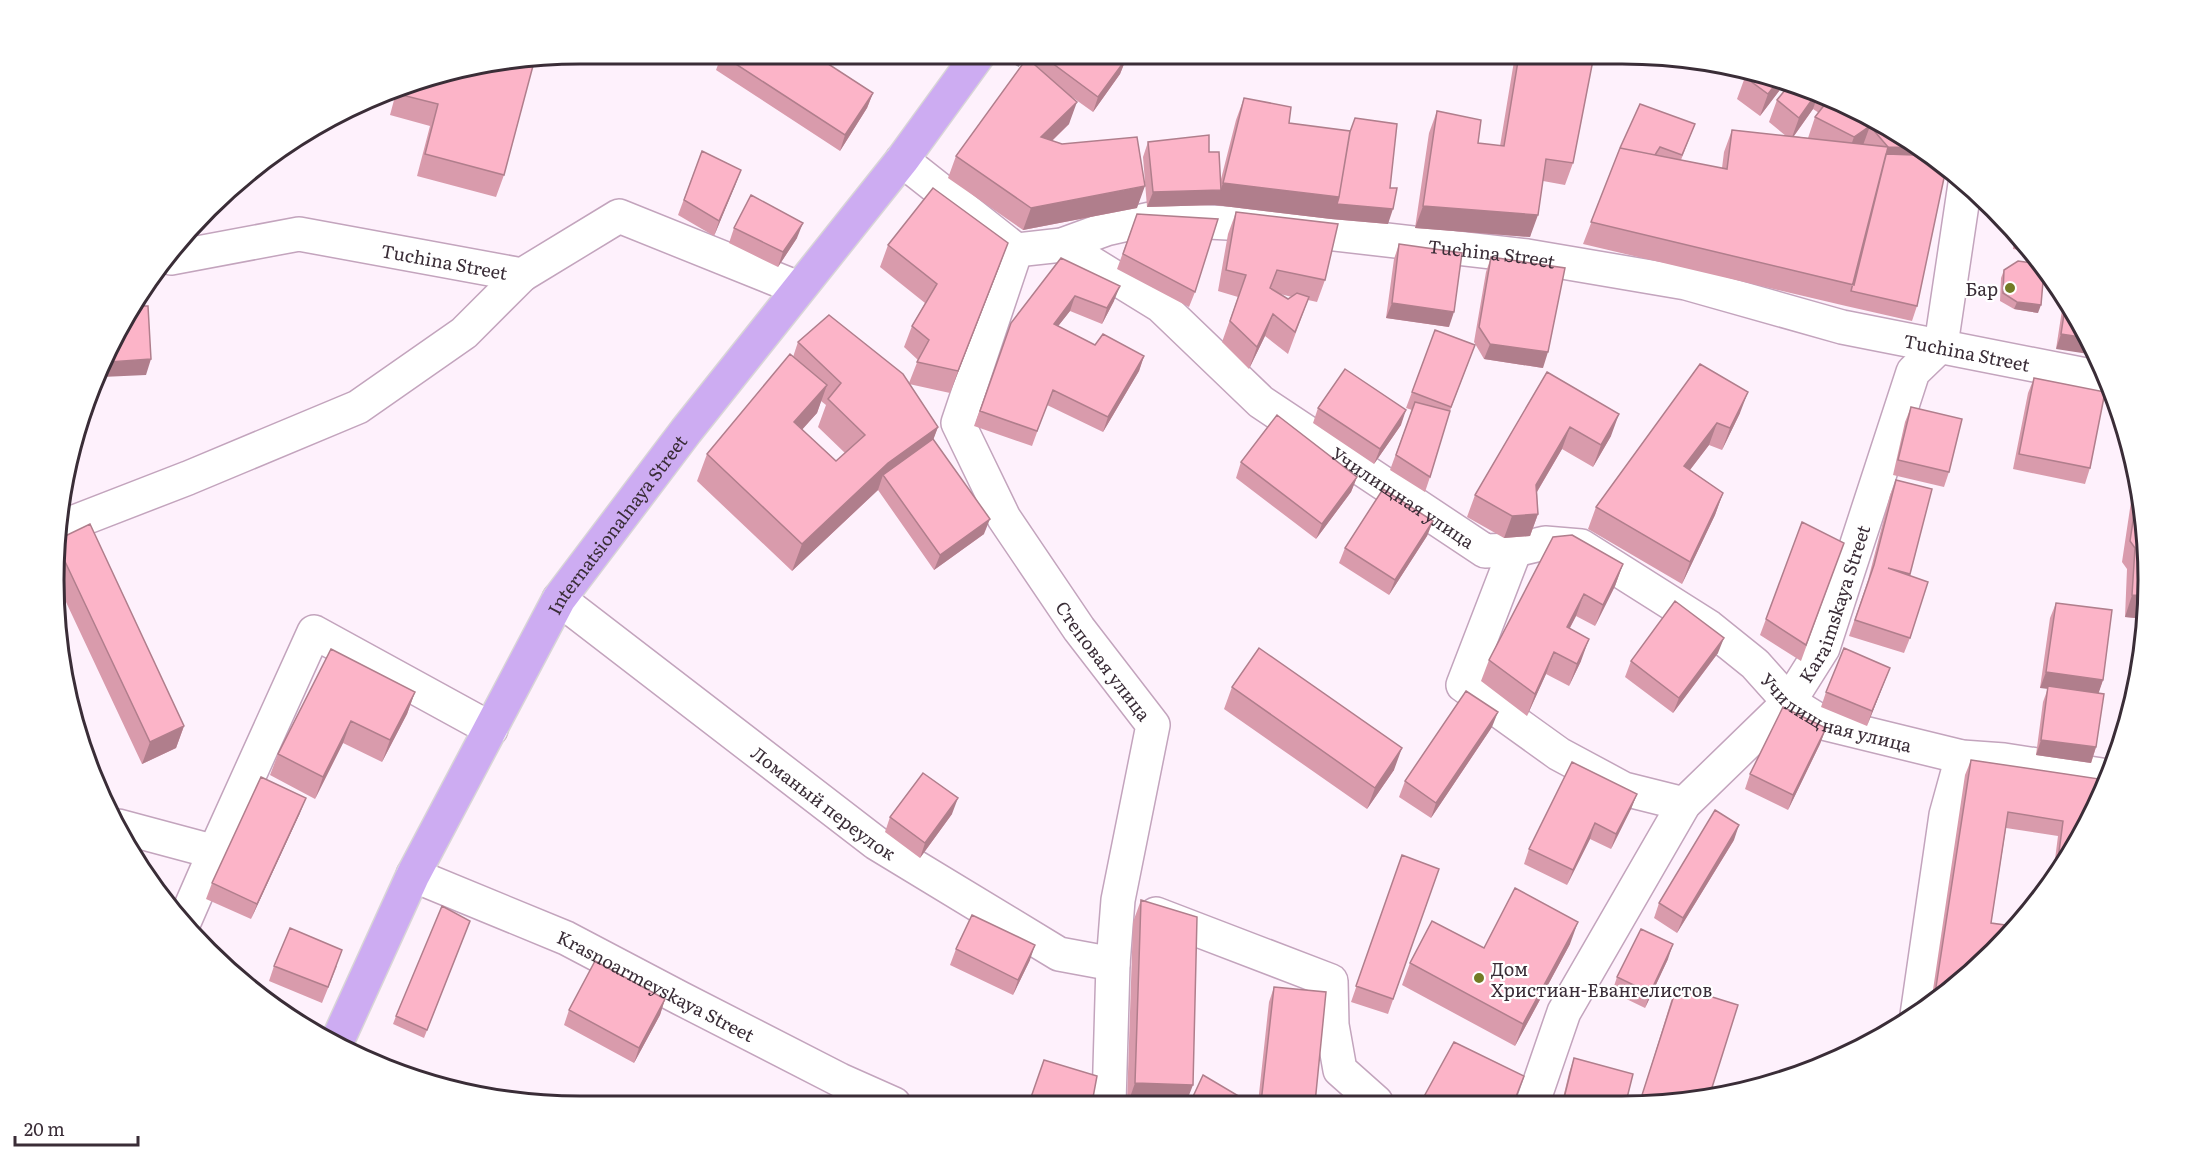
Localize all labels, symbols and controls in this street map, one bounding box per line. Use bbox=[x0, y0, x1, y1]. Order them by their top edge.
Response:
street label: Tuchina Street bbox=[1427, 231, 1558, 274]
street label: Tuchina Street bbox=[379, 236, 510, 286]
place label: Бар bbox=[1965, 275, 1998, 302]
marker: Бар bbox=[2003, 281, 2017, 295]
street label: Tuchina Street bbox=[1901, 326, 2033, 377]
street label: Internatsionalnaya Street bbox=[540, 428, 693, 619]
street label: Училищная улица bbox=[1326, 439, 1481, 554]
street label: Karaimskaya Street bbox=[1791, 520, 1876, 687]
street label: Степовая улица bbox=[1050, 595, 1158, 726]
street label: Училищная улица bbox=[1755, 666, 1915, 758]
street label: Ломаный переулок bbox=[746, 739, 902, 866]
street label: Krasnoarmeyskaya Street bbox=[553, 922, 760, 1048]
place label: Дом Христиан-Евангелистов bbox=[1491, 955, 1712, 1003]
marker: Дом Христиан-Евангелистов bbox=[1472, 971, 1486, 985]
scale bar bbox=[15, 1109, 138, 1147]
text: 20 m bbox=[24, 1115, 65, 1142]

